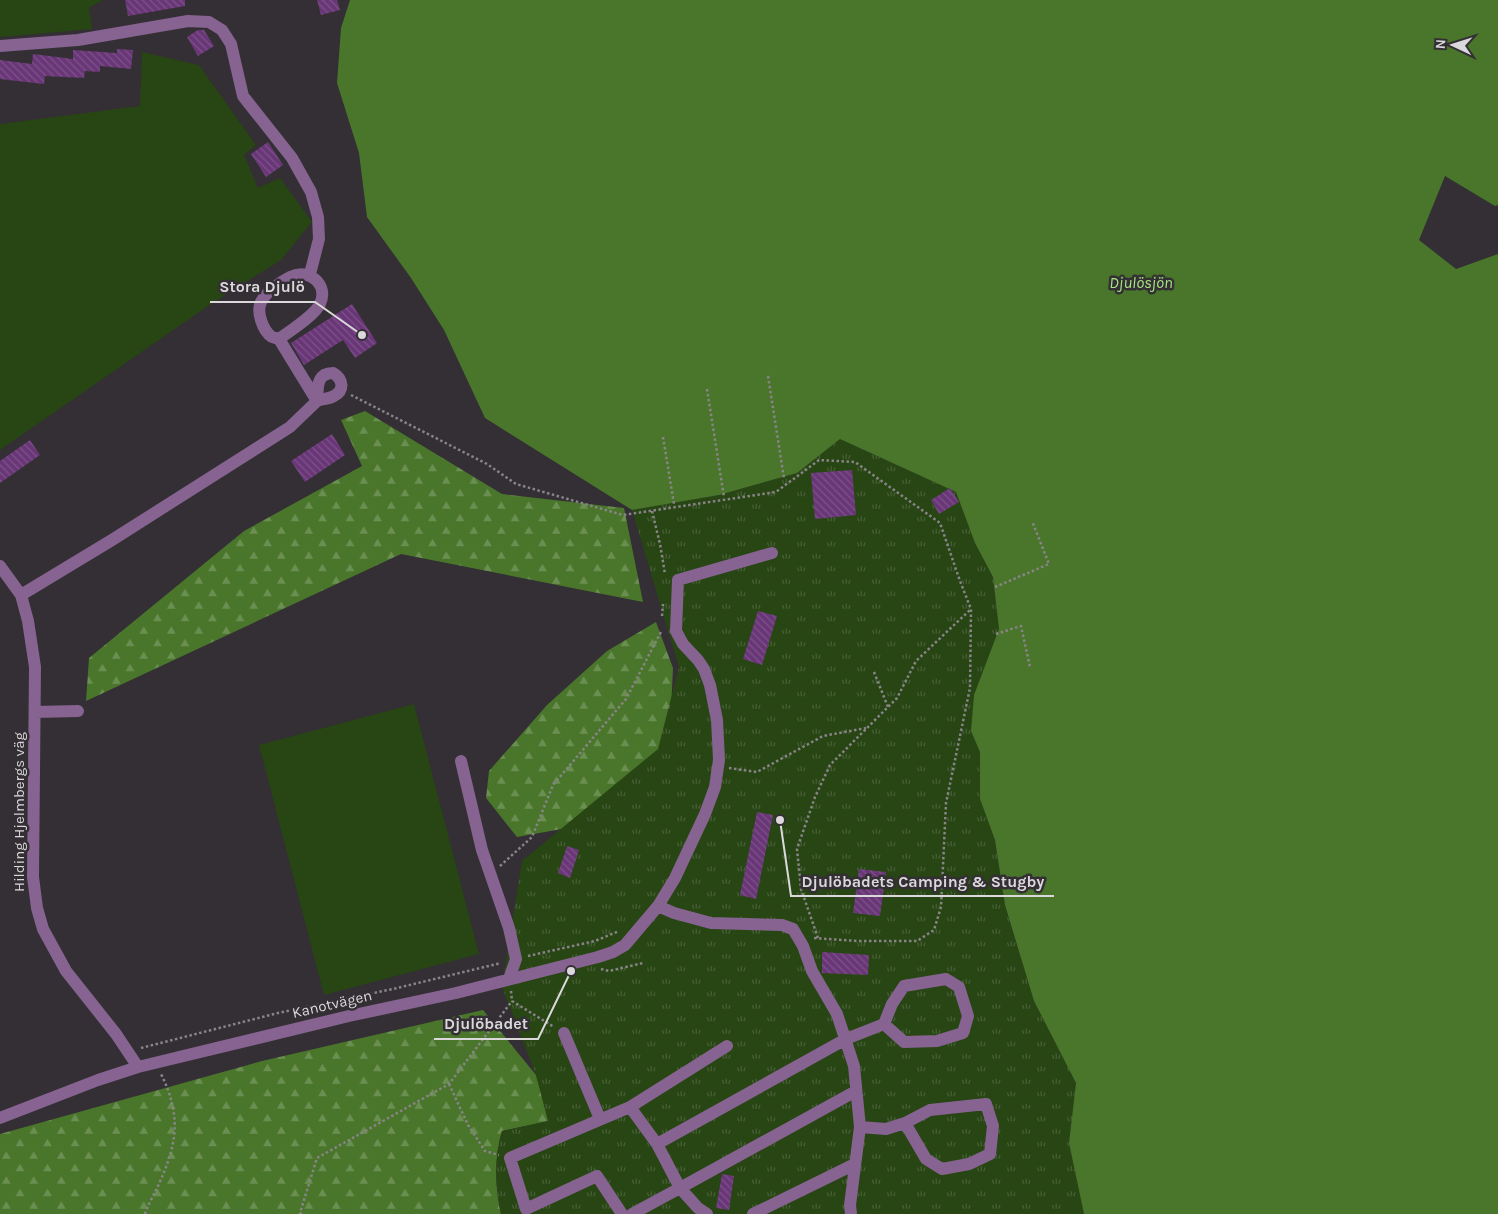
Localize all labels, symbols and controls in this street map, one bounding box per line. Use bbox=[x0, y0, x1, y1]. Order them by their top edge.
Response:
north arrow bbox=[1428, 20, 1478, 70]
text: N bbox=[1432, 39, 1449, 50]
callout: Stora Djulö bbox=[210, 271, 315, 302]
water label: Djulösjön bbox=[1109, 273, 1173, 292]
text: Stora Djulö bbox=[219, 277, 305, 296]
street label: Hilding Hjelmbergs väg bbox=[10, 732, 28, 892]
callout: Djulöbadets Camping & Stugby bbox=[791, 865, 1054, 896]
text: Djulöbadets Camping & Stugby bbox=[802, 872, 1044, 891]
street label: Kanotvägen bbox=[290, 986, 374, 1022]
callout: Djulöbadet bbox=[434, 1008, 538, 1039]
text: Djulöbadet bbox=[444, 1014, 528, 1033]

